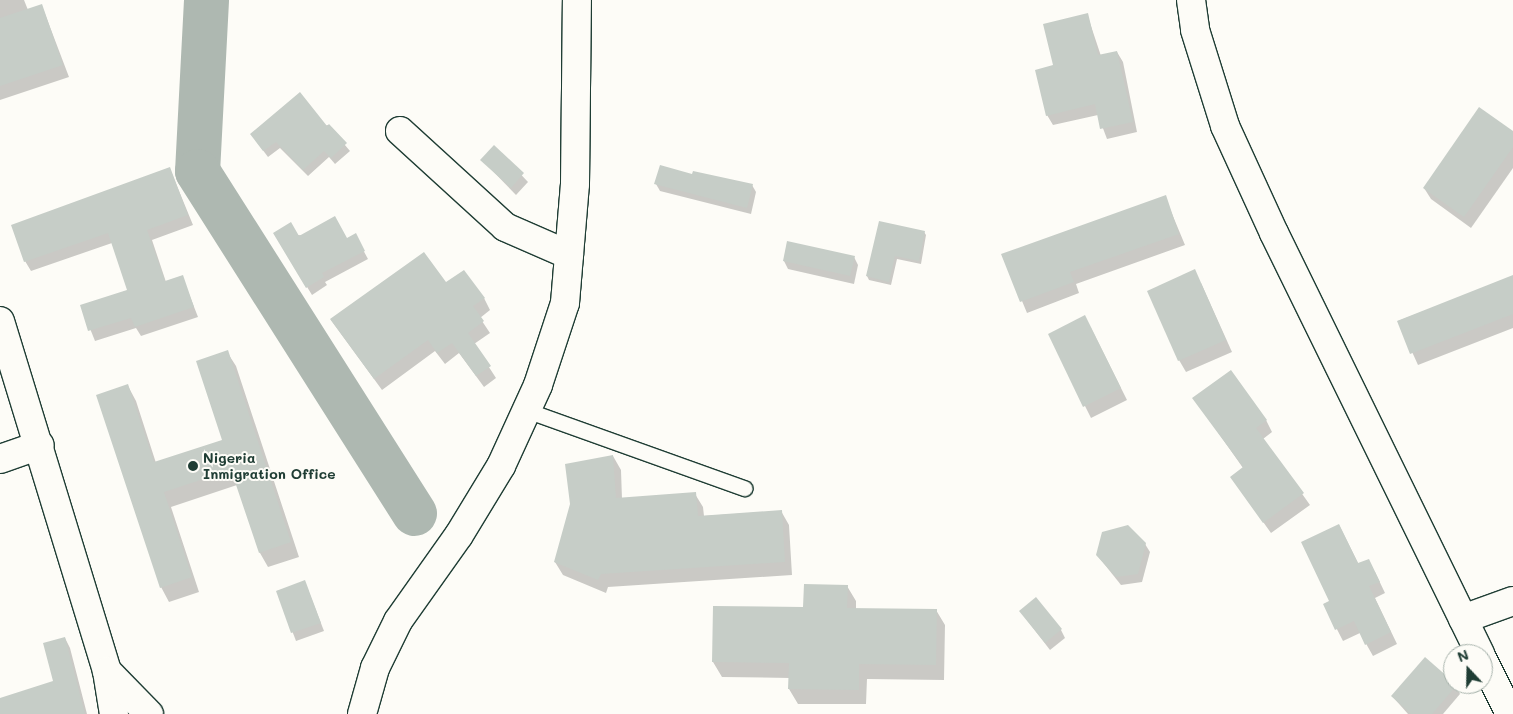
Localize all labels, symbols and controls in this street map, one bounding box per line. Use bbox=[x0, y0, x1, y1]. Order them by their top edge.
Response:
place label: Nigeria Inmigration Office bbox=[203, 450, 336, 482]
marker: Nigeria Inmigration Office bbox=[187, 460, 199, 472]
north arrow bbox=[1443, 644, 1493, 694]
text: N bbox=[1454, 645, 1471, 666]

